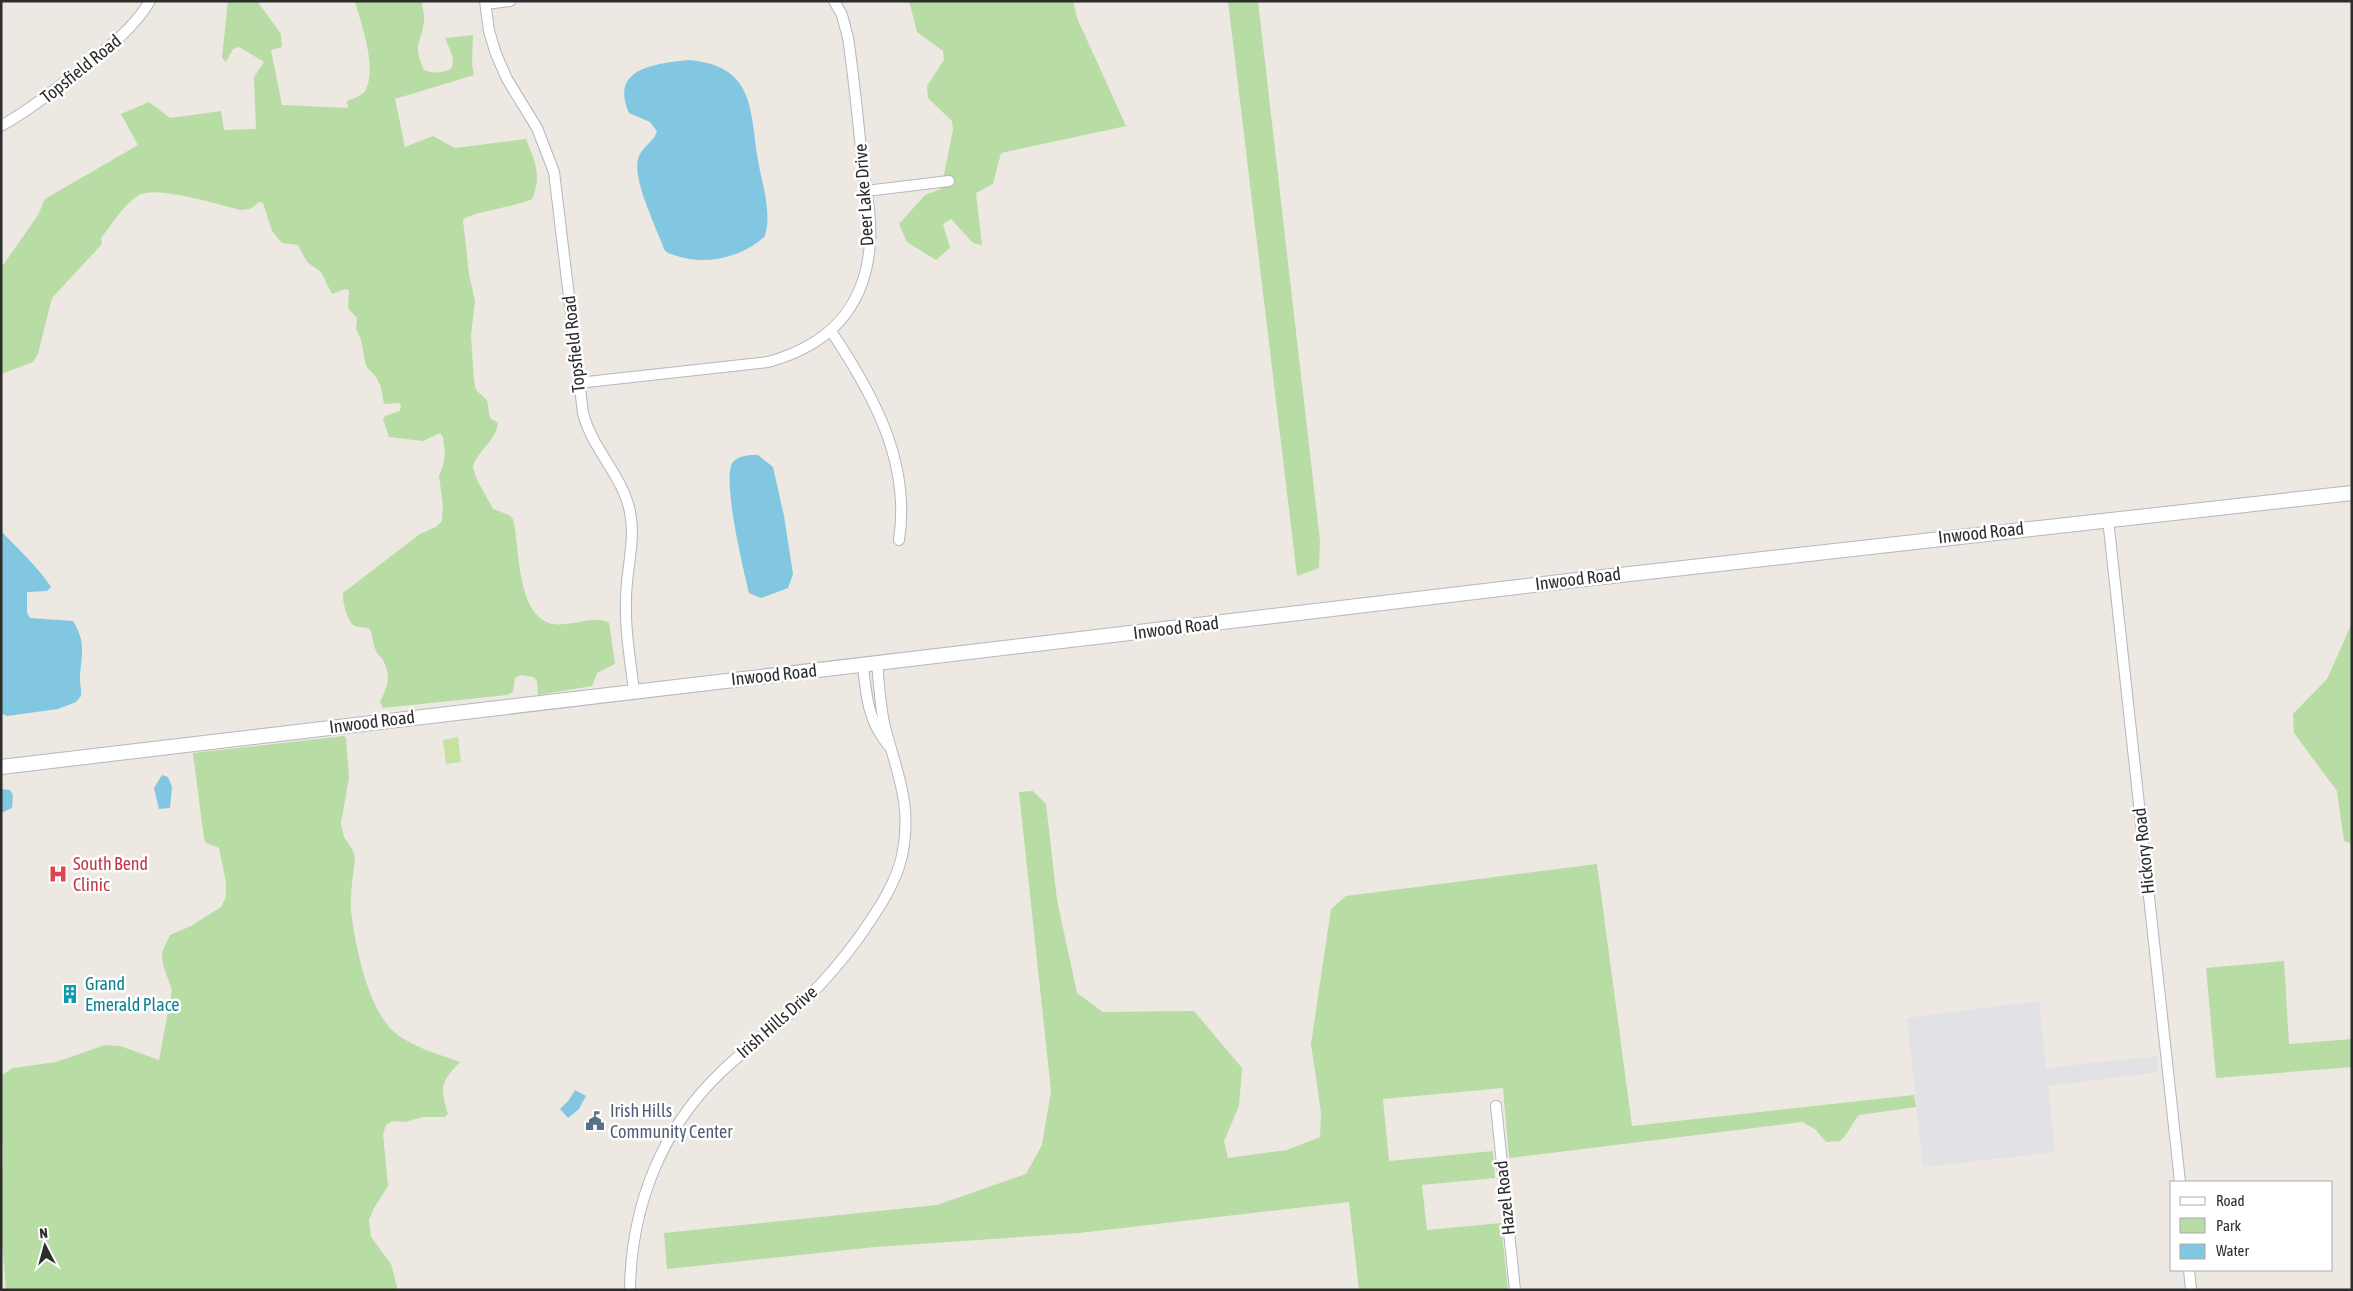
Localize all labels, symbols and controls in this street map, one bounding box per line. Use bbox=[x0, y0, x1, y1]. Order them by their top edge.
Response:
street label: Topsfield Road bbox=[36, 30, 125, 107]
street label: Deer Lake Drive bbox=[849, 143, 878, 247]
street label: Topsfield Road bbox=[558, 295, 589, 394]
street label: Inwood Road bbox=[1937, 518, 2025, 547]
street label: Inwood Road bbox=[1534, 563, 1622, 594]
street label: Inwood Road bbox=[1132, 612, 1220, 643]
street label: Inwood Road bbox=[730, 660, 818, 689]
street label: Inwood Road bbox=[328, 706, 416, 737]
street label: Hickory Road bbox=[2129, 807, 2158, 895]
place label: South Bend Clinic bbox=[73, 853, 148, 895]
hospital icon: South Bend Clinic bbox=[47, 863, 69, 885]
place label: Grand Emerald Place bbox=[85, 973, 180, 1015]
street label: Irish Hills Drive bbox=[732, 981, 821, 1062]
building icon: Grand Emerald Place bbox=[59, 983, 81, 1005]
place label: Irish Hills Community Center bbox=[610, 1100, 733, 1142]
public building icon: Irish Hills Community Center bbox=[584, 1110, 606, 1132]
street label: Hazel Road bbox=[1490, 1160, 1519, 1236]
legend bbox=[2170, 1181, 2333, 1271]
text: Road bbox=[2216, 1192, 2245, 1209]
text: Park bbox=[2216, 1217, 2241, 1234]
north arrow bbox=[20, 1221, 70, 1271]
text: N bbox=[39, 1225, 49, 1241]
text: Water bbox=[2216, 1242, 2249, 1259]

